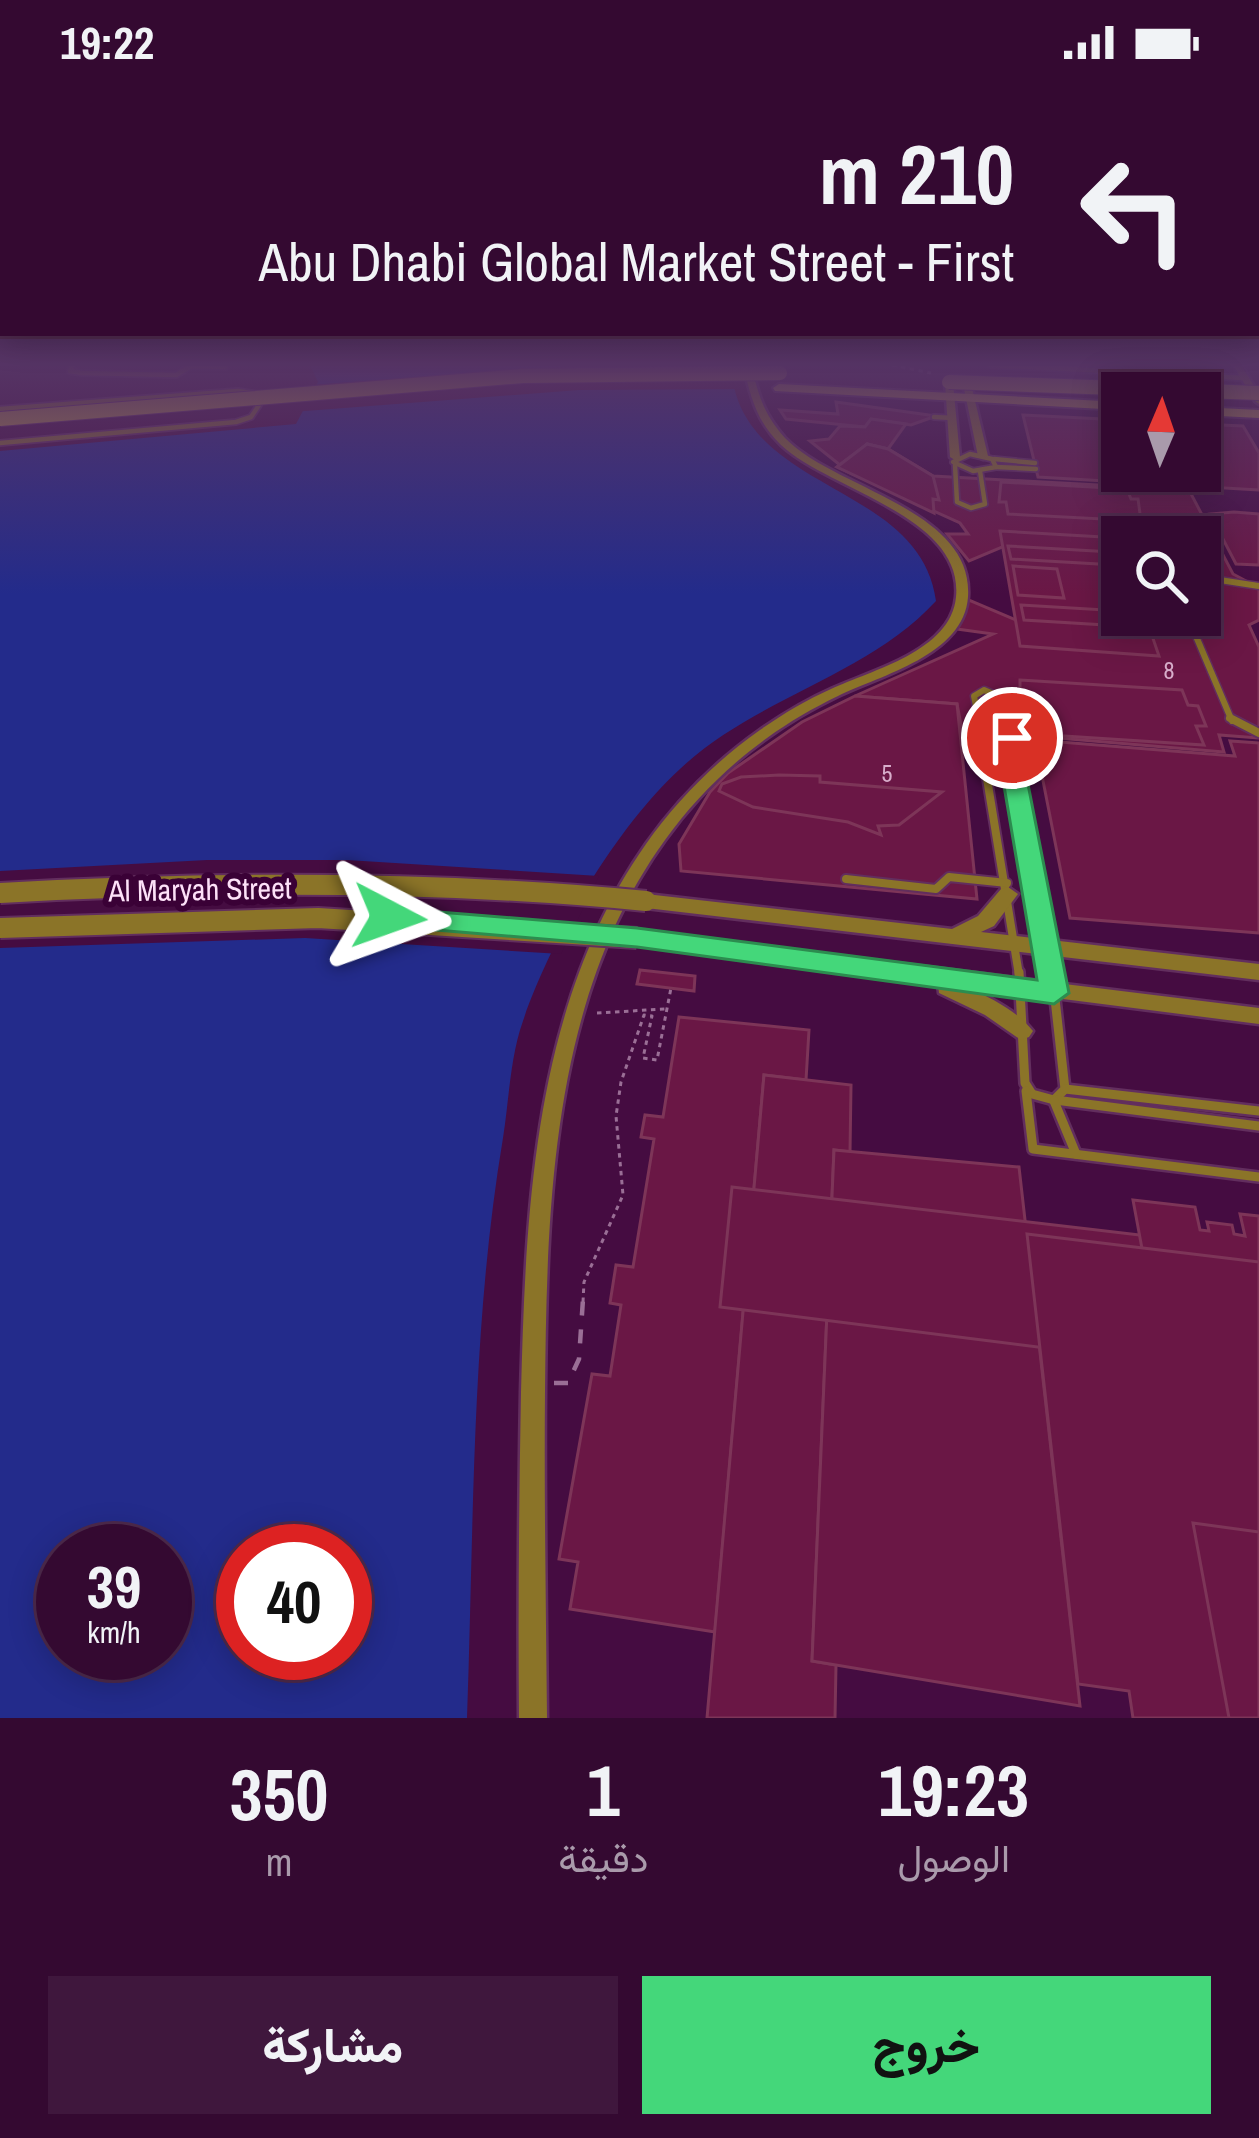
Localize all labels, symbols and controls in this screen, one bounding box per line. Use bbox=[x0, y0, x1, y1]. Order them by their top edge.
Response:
text: 19:22 bbox=[60, 12, 154, 73]
text: 210 m bbox=[819, 117, 1014, 230]
icon: left bbox=[1056, 132, 1212, 288]
text: Abu Dhabi Global Market Street - First bbox=[258, 225, 1014, 298]
north arrow bbox=[1101, 372, 1221, 492]
map controls bbox=[1101, 372, 1221, 636]
button: search bbox=[1101, 516, 1221, 636]
house number: 8 bbox=[1164, 654, 1174, 686]
pin bbox=[961, 687, 1063, 789]
icon: arrive bbox=[979, 705, 1045, 771]
house number: 5 bbox=[882, 757, 893, 789]
position arrow bbox=[326, 854, 452, 980]
street label: Al Maryah Street bbox=[107, 867, 292, 911]
speed limit sign: 40 bbox=[216, 1524, 372, 1680]
text: 39 bbox=[87, 1546, 141, 1627]
text: km/h bbox=[87, 1612, 141, 1652]
text: 1 bbox=[587, 1741, 620, 1838]
text: 19:23 bbox=[878, 1741, 1029, 1838]
text: 350 bbox=[230, 1745, 328, 1842]
text: دقيقة bbox=[558, 1832, 648, 1884]
text: الوصول bbox=[897, 1832, 1010, 1884]
text: m bbox=[266, 1836, 292, 1888]
button: مشاركة bbox=[48, 1976, 618, 2114]
button: خروج bbox=[642, 1976, 1211, 2114]

